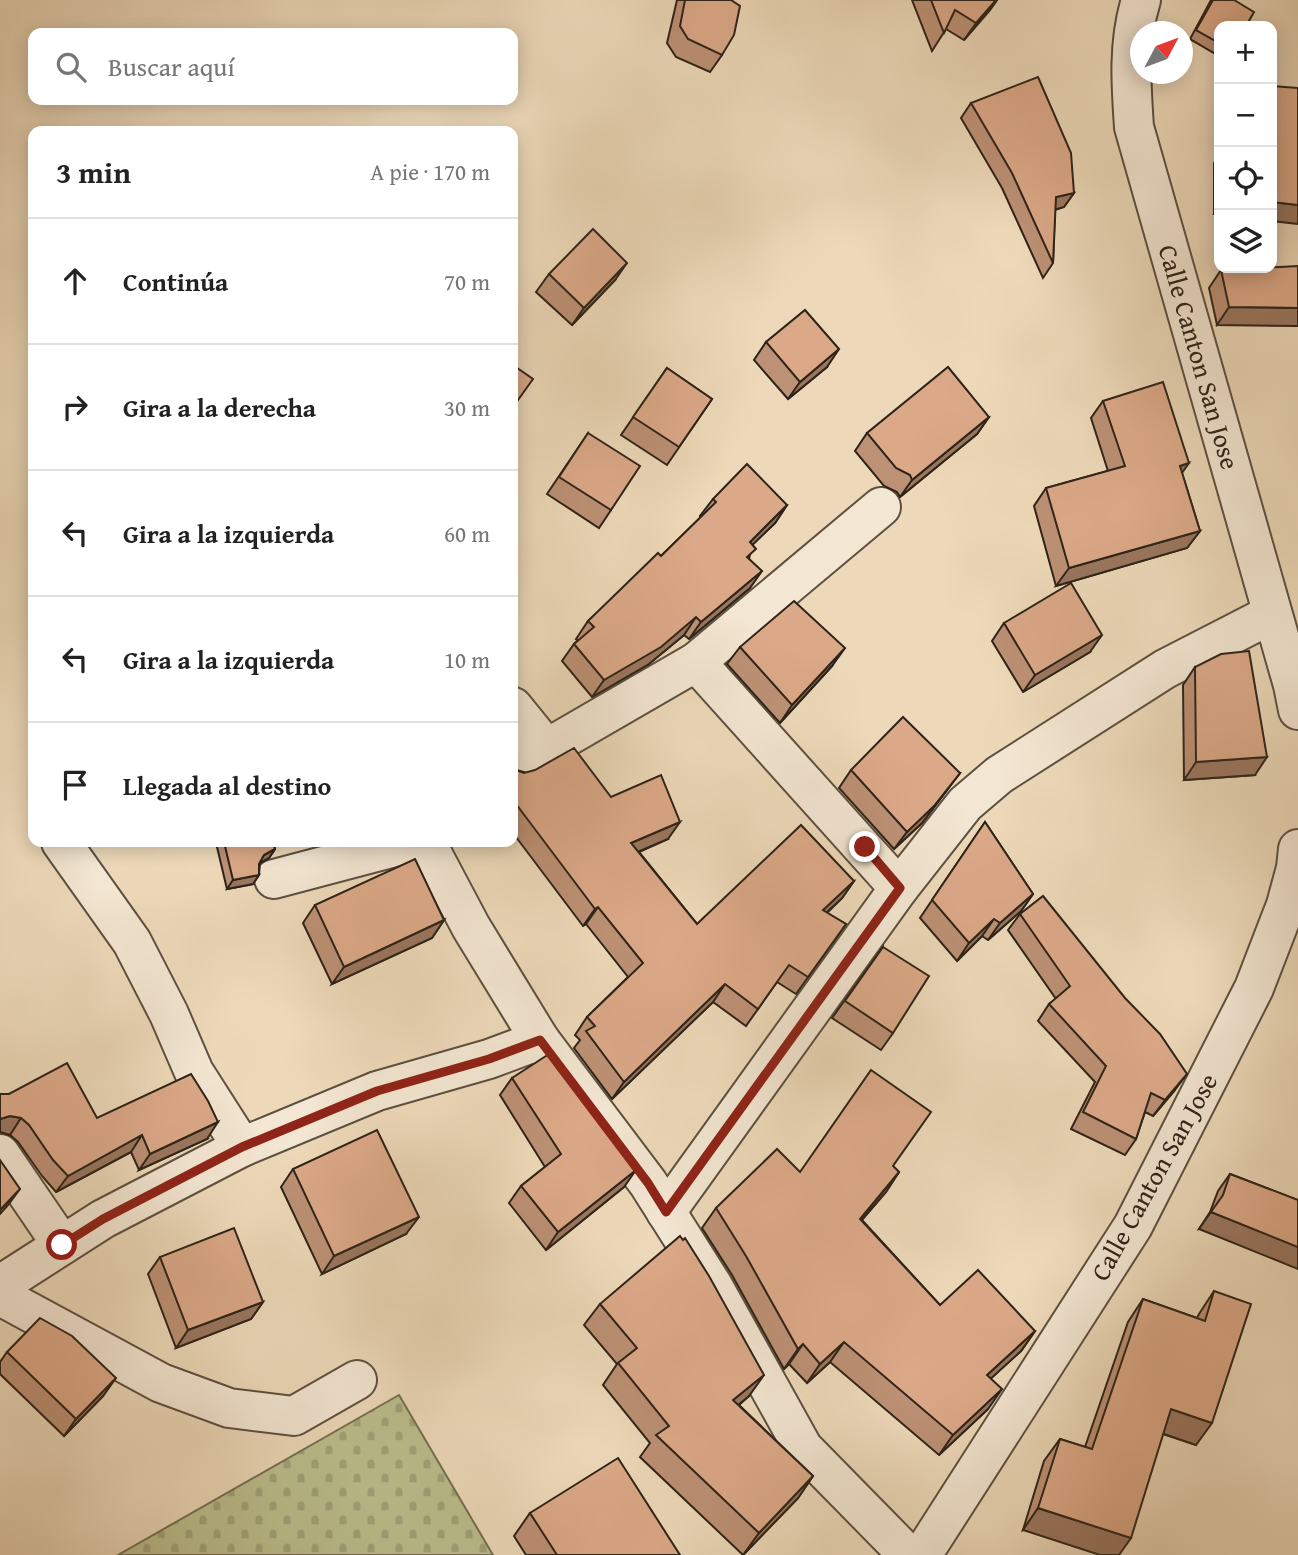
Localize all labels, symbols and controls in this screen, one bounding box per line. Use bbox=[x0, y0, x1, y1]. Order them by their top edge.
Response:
north arrow bbox=[1130, 21, 1193, 84]
map controls bbox=[1214, 21, 1277, 273]
button: + bbox=[1214, 21, 1277, 84]
search box bbox=[28, 28, 518, 105]
text: Buscar aquí bbox=[108, 47, 235, 86]
icon: search bbox=[52, 48, 90, 86]
button: − bbox=[1214, 84, 1277, 147]
button: locate bbox=[1214, 147, 1277, 210]
text: 3 min bbox=[56, 150, 131, 194]
text: A pie · 170 m bbox=[370, 155, 490, 188]
button: layers bbox=[1214, 210, 1277, 273]
street label: Calle Canton San Jose bbox=[1149, 240, 1250, 474]
icon: ahead bbox=[56, 262, 94, 300]
text: Continúa bbox=[123, 262, 228, 301]
text: 70 m bbox=[444, 265, 490, 298]
icon: right bbox=[56, 388, 94, 426]
text: Gira a la derecha bbox=[123, 388, 316, 427]
text: 30 m bbox=[444, 391, 490, 424]
icon: left bbox=[56, 514, 94, 552]
text: Gira a la izquierda bbox=[123, 514, 334, 553]
text: 60 m bbox=[444, 517, 490, 550]
icon: left bbox=[56, 640, 94, 678]
text: Gira a la izquierda bbox=[123, 640, 334, 679]
text: 10 m bbox=[444, 643, 490, 676]
icon: arrive bbox=[56, 766, 94, 804]
text: Llegada al destino bbox=[123, 766, 331, 805]
route end bbox=[849, 831, 880, 862]
street label: Calle Canton San Jose bbox=[1080, 1066, 1227, 1288]
route start bbox=[46, 1229, 77, 1260]

